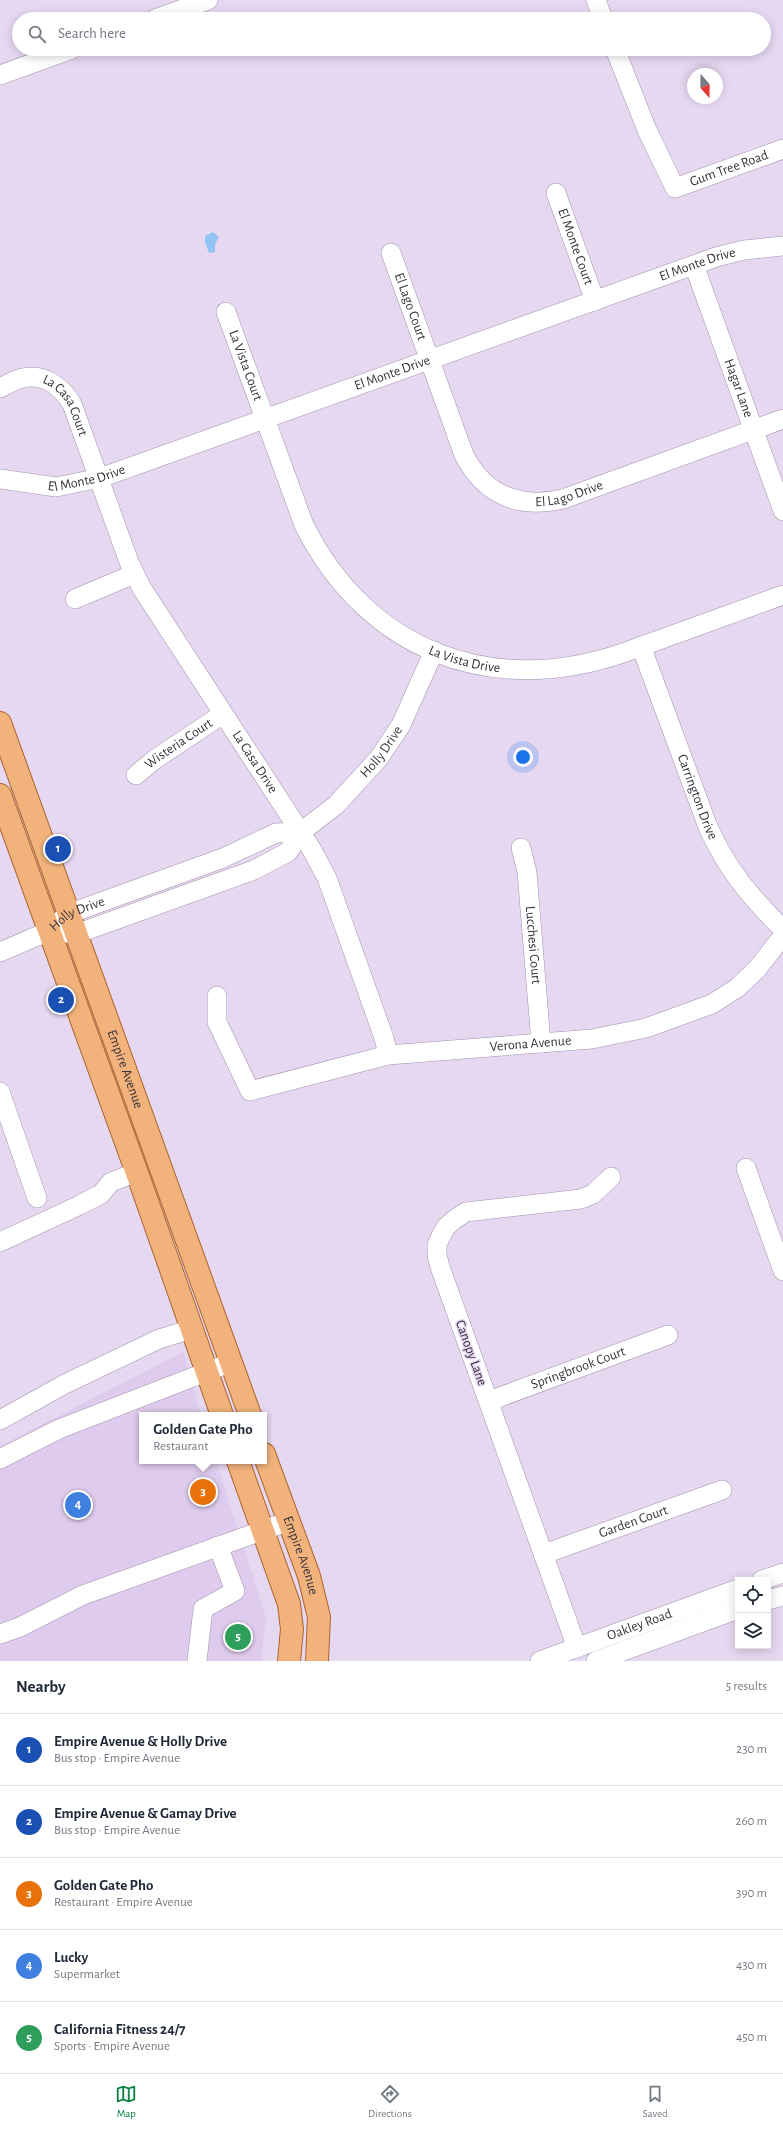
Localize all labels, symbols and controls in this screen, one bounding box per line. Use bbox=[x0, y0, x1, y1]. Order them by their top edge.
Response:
search box bbox=[12, 12, 771, 56]
icon: search bbox=[26, 23, 48, 45]
text: Search here bbox=[58, 26, 126, 41]
north arrow bbox=[687, 68, 723, 104]
street label: Gum Tree Road bbox=[688, 148, 770, 189]
street label: El Monte Court bbox=[555, 207, 596, 287]
street label: El Monte Drive bbox=[657, 245, 737, 284]
street label: El Lago Court bbox=[392, 271, 429, 343]
street label: La Vista Court bbox=[226, 328, 265, 403]
street label: El Monte Drive bbox=[353, 353, 432, 393]
street label: Hagar Lane bbox=[722, 357, 756, 419]
street label: La Casa Court bbox=[41, 372, 90, 438]
street label: El Monte Drive bbox=[47, 463, 127, 494]
street label: El Lago Drive bbox=[535, 478, 605, 509]
street label: La Vista Drive bbox=[427, 643, 501, 675]
street label: Wisteria Court bbox=[142, 716, 216, 772]
street label: Holly Drive bbox=[358, 724, 405, 780]
street label: La Casa Drive bbox=[229, 728, 280, 796]
your location bbox=[513, 747, 533, 767]
street label: Carrington Drive bbox=[675, 752, 720, 842]
pin: 1 bbox=[45, 834, 71, 864]
street label: Holly Drive bbox=[47, 894, 107, 934]
street label: Lucchesi Court bbox=[523, 905, 543, 985]
pin: 2 bbox=[48, 985, 74, 1015]
street label: Empire Avenue bbox=[104, 1028, 146, 1110]
street label: Verona Avenue bbox=[489, 1034, 572, 1054]
street label: Canopy Lane bbox=[453, 1318, 489, 1388]
street label: Springbrook Court bbox=[529, 1344, 628, 1392]
popup bbox=[139, 1412, 267, 1464]
text: Golden Gate Pho bbox=[153, 1422, 253, 1437]
text: Restaurant bbox=[153, 1440, 208, 1453]
pin: 3 bbox=[190, 1477, 216, 1507]
pin: 4 bbox=[65, 1490, 91, 1520]
street label: Garden Court bbox=[597, 1503, 670, 1541]
street label: Empire Avenue bbox=[281, 1514, 320, 1596]
map controls bbox=[735, 1577, 771, 1649]
button: locate bbox=[735, 1577, 771, 1613]
street label: Oakley Road bbox=[605, 1607, 674, 1643]
button: layers bbox=[735, 1613, 771, 1649]
pin: 5 bbox=[225, 1622, 251, 1652]
text: Nearby bbox=[16, 1678, 66, 1695]
text: 5 results bbox=[726, 1680, 767, 1693]
text: Empire Avenue & Holly Drive bbox=[54, 1734, 227, 1749]
text: 1 bbox=[27, 1743, 31, 1756]
text: 230 m bbox=[736, 1743, 767, 1756]
text: Bus stop · Empire Avenue bbox=[54, 1752, 180, 1765]
text: Empire Avenue & Gamay Drive bbox=[54, 1806, 237, 1821]
text: 2 bbox=[26, 1815, 32, 1828]
text: 260 m bbox=[736, 1815, 767, 1828]
text: Bus stop · Empire Avenue bbox=[54, 1824, 180, 1837]
text: Golden Gate Pho bbox=[54, 1878, 153, 1893]
text: 3 bbox=[26, 1887, 32, 1900]
text: 390 m bbox=[736, 1887, 767, 1900]
text: Restaurant · Empire Avenue bbox=[54, 1896, 193, 1909]
text: Lucky bbox=[54, 1950, 88, 1965]
text: 4 bbox=[26, 1959, 32, 1972]
text: 430 m bbox=[736, 1959, 767, 1972]
text: Supermarket bbox=[54, 1968, 120, 1981]
text: California Fitness 24/7 bbox=[54, 2022, 185, 2037]
text: 5 bbox=[26, 2031, 32, 2044]
text: 450 m bbox=[736, 2031, 767, 2044]
text: Sports · Empire Avenue bbox=[54, 2040, 170, 2053]
tab: Map bbox=[115, 2083, 137, 2120]
tab: Directions bbox=[368, 2083, 412, 2120]
tab: Saved bbox=[642, 2083, 668, 2120]

